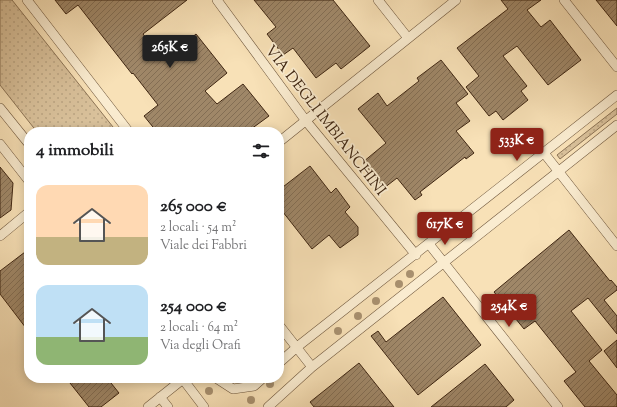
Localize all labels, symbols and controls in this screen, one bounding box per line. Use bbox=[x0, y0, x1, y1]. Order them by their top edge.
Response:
pin: 265K € bbox=[137, 35, 203, 69]
text: 265K € bbox=[151, 39, 189, 57]
street label: VIA DEGLI IMBIANCHINI bbox=[259, 41, 390, 201]
pin: 533K € bbox=[484, 128, 550, 162]
text: 533K € bbox=[499, 132, 535, 150]
text: 4 immobili bbox=[36, 139, 114, 163]
icon: filters bbox=[250, 140, 272, 162]
text: 265 000 € bbox=[160, 195, 227, 219]
icon: home bbox=[68, 201, 116, 249]
pin: 617K € bbox=[412, 212, 478, 246]
text: 617K € bbox=[426, 216, 464, 234]
text: 2 locali · 54 m² bbox=[160, 219, 236, 237]
text: Viale dei Fabbri bbox=[160, 237, 247, 255]
pin: 254K € bbox=[476, 294, 542, 328]
text: 254 000 € bbox=[160, 295, 227, 319]
text: 254K € bbox=[490, 298, 528, 316]
icon: home bbox=[68, 301, 116, 349]
text: 2 locali · 64 m² bbox=[160, 319, 238, 337]
text: Via degli Orafi bbox=[160, 337, 241, 355]

